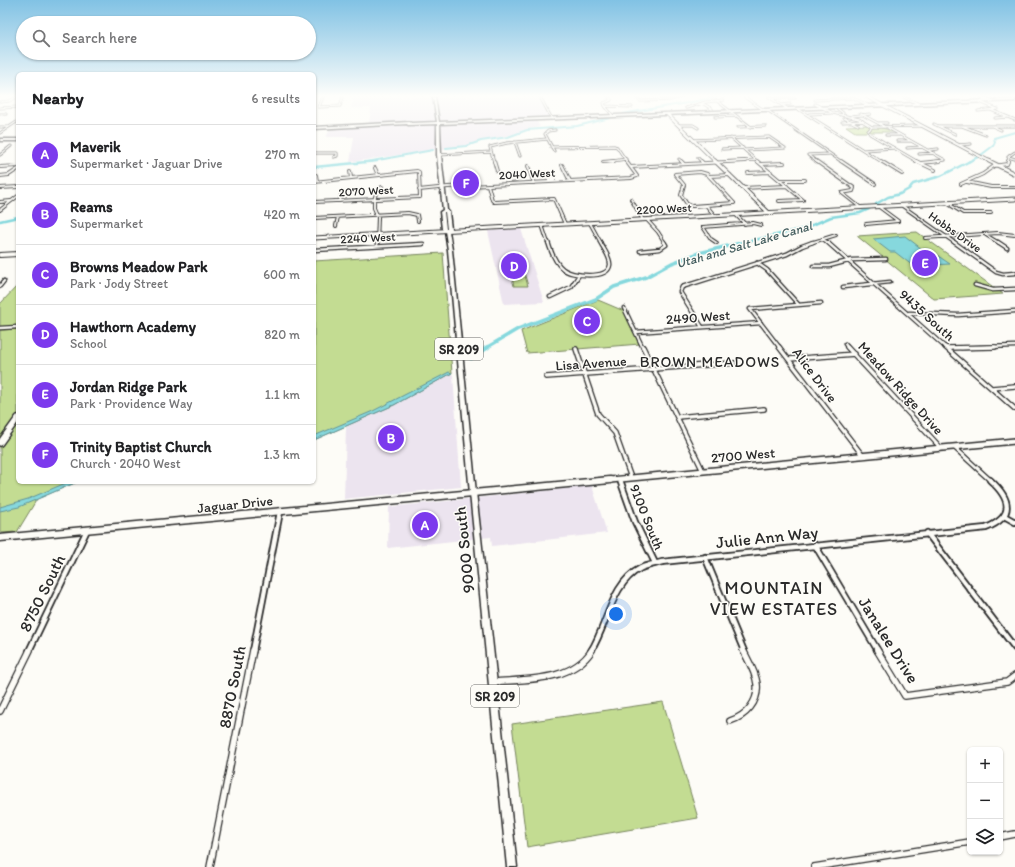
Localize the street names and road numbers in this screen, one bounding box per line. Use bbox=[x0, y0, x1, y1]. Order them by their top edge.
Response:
street label: 2040 West bbox=[498, 166, 556, 182]
street label: 2070 West bbox=[338, 183, 394, 199]
street label: 2200 West bbox=[636, 201, 693, 217]
street label: Hobbs Drive bbox=[926, 209, 985, 256]
street label: 2240 West bbox=[340, 230, 397, 246]
street label: 9435 South bbox=[895, 286, 958, 345]
street label: 2490 West bbox=[665, 307, 731, 328]
road number: SR 209 bbox=[435, 338, 483, 360]
street label: Meadow Ridge Drive bbox=[854, 338, 947, 439]
street label: Alice Drive bbox=[788, 345, 841, 406]
street label: Lisa Avenue bbox=[555, 353, 628, 374]
street label: 2700 West bbox=[710, 444, 776, 467]
street label: 9100 South bbox=[626, 482, 667, 553]
street label: Jaguar Drive bbox=[196, 492, 274, 517]
street label: 9000 South bbox=[449, 506, 478, 594]
street label: Julie Ann Way bbox=[715, 522, 819, 552]
street label: 8750 South bbox=[15, 551, 69, 635]
street label: Janalee Drive bbox=[855, 593, 923, 687]
street label: 8870 South bbox=[214, 644, 250, 730]
road number: SR 209 bbox=[471, 685, 519, 707]

